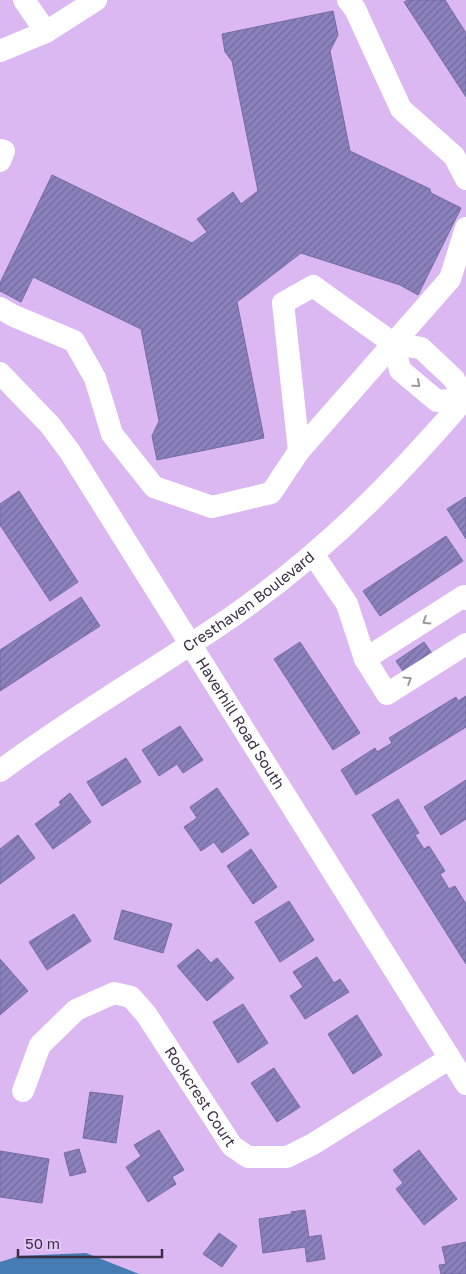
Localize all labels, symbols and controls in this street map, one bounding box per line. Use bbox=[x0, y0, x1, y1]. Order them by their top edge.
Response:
one-way arrow bbox=[411, 379, 420, 388]
street label: Cresthaven Boulevard bbox=[179, 547, 317, 655]
one-way arrow bbox=[422, 614, 431, 624]
street label: Haverhill Road South bbox=[193, 653, 289, 792]
one-way arrow bbox=[403, 677, 412, 686]
street label: Rockcrest Court bbox=[162, 1043, 240, 1150]
scale bar bbox=[18, 1226, 161, 1258]
text: 50 m bbox=[25, 1234, 60, 1252]

